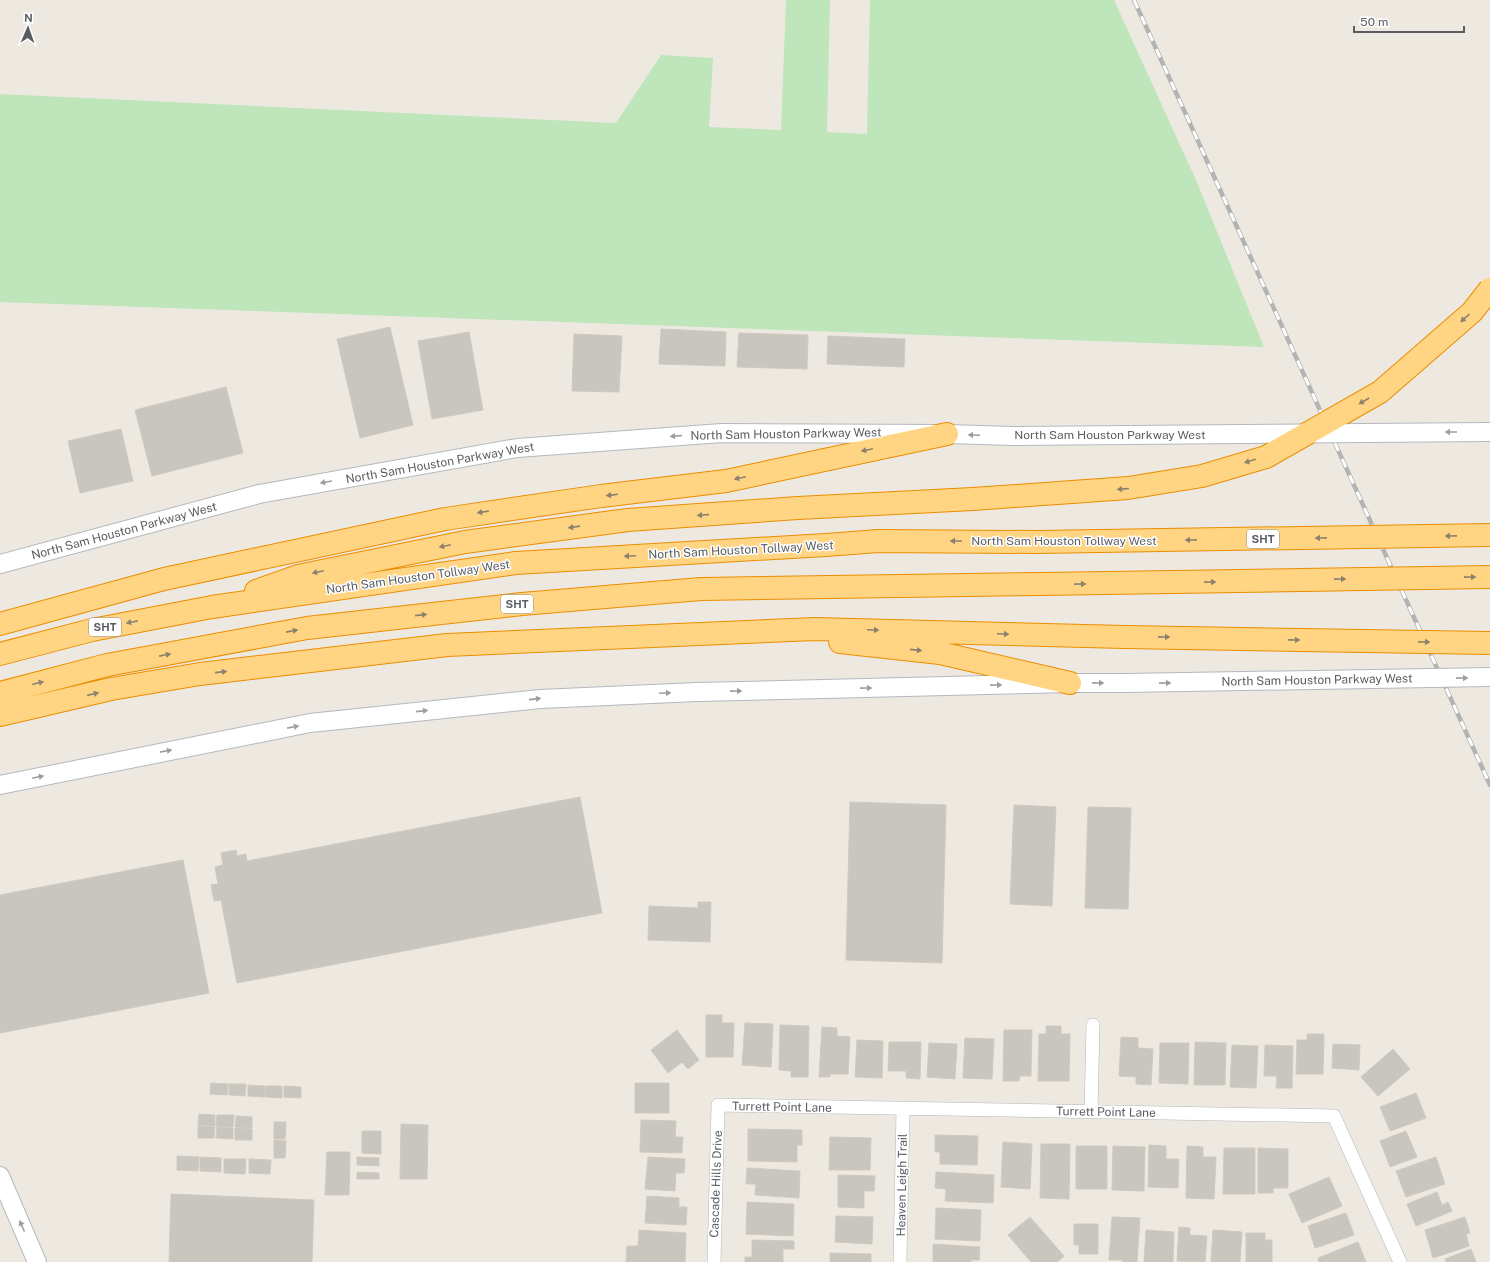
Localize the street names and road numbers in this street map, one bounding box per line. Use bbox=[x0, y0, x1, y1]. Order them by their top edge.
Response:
street label: North Sam Houston Parkway West bbox=[690, 425, 882, 443]
street label: North Sam Houston Parkway West bbox=[1014, 428, 1206, 442]
street label: North Sam Houston Parkway West bbox=[345, 439, 536, 487]
street label: North Sam Houston Parkway West bbox=[30, 499, 219, 563]
road number: SHT bbox=[1247, 530, 1279, 548]
street label: North Sam Houston Tollway West bbox=[971, 534, 1157, 548]
street label: North Sam Houston Tollway West bbox=[648, 538, 834, 562]
street label: North Sam Houston Tollway West bbox=[325, 557, 511, 597]
road number: SHT bbox=[501, 595, 533, 613]
road number: SHT bbox=[89, 618, 121, 636]
street label: North Sam Houston Parkway West bbox=[1221, 671, 1413, 689]
street label: Turrett Point Lane bbox=[732, 1099, 832, 1115]
street label: Turrett Point Lane bbox=[1056, 1104, 1156, 1120]
street label: Cascade Hills Drive bbox=[707, 1130, 725, 1238]
street label: Heaven Leigh Trail bbox=[894, 1133, 910, 1237]

